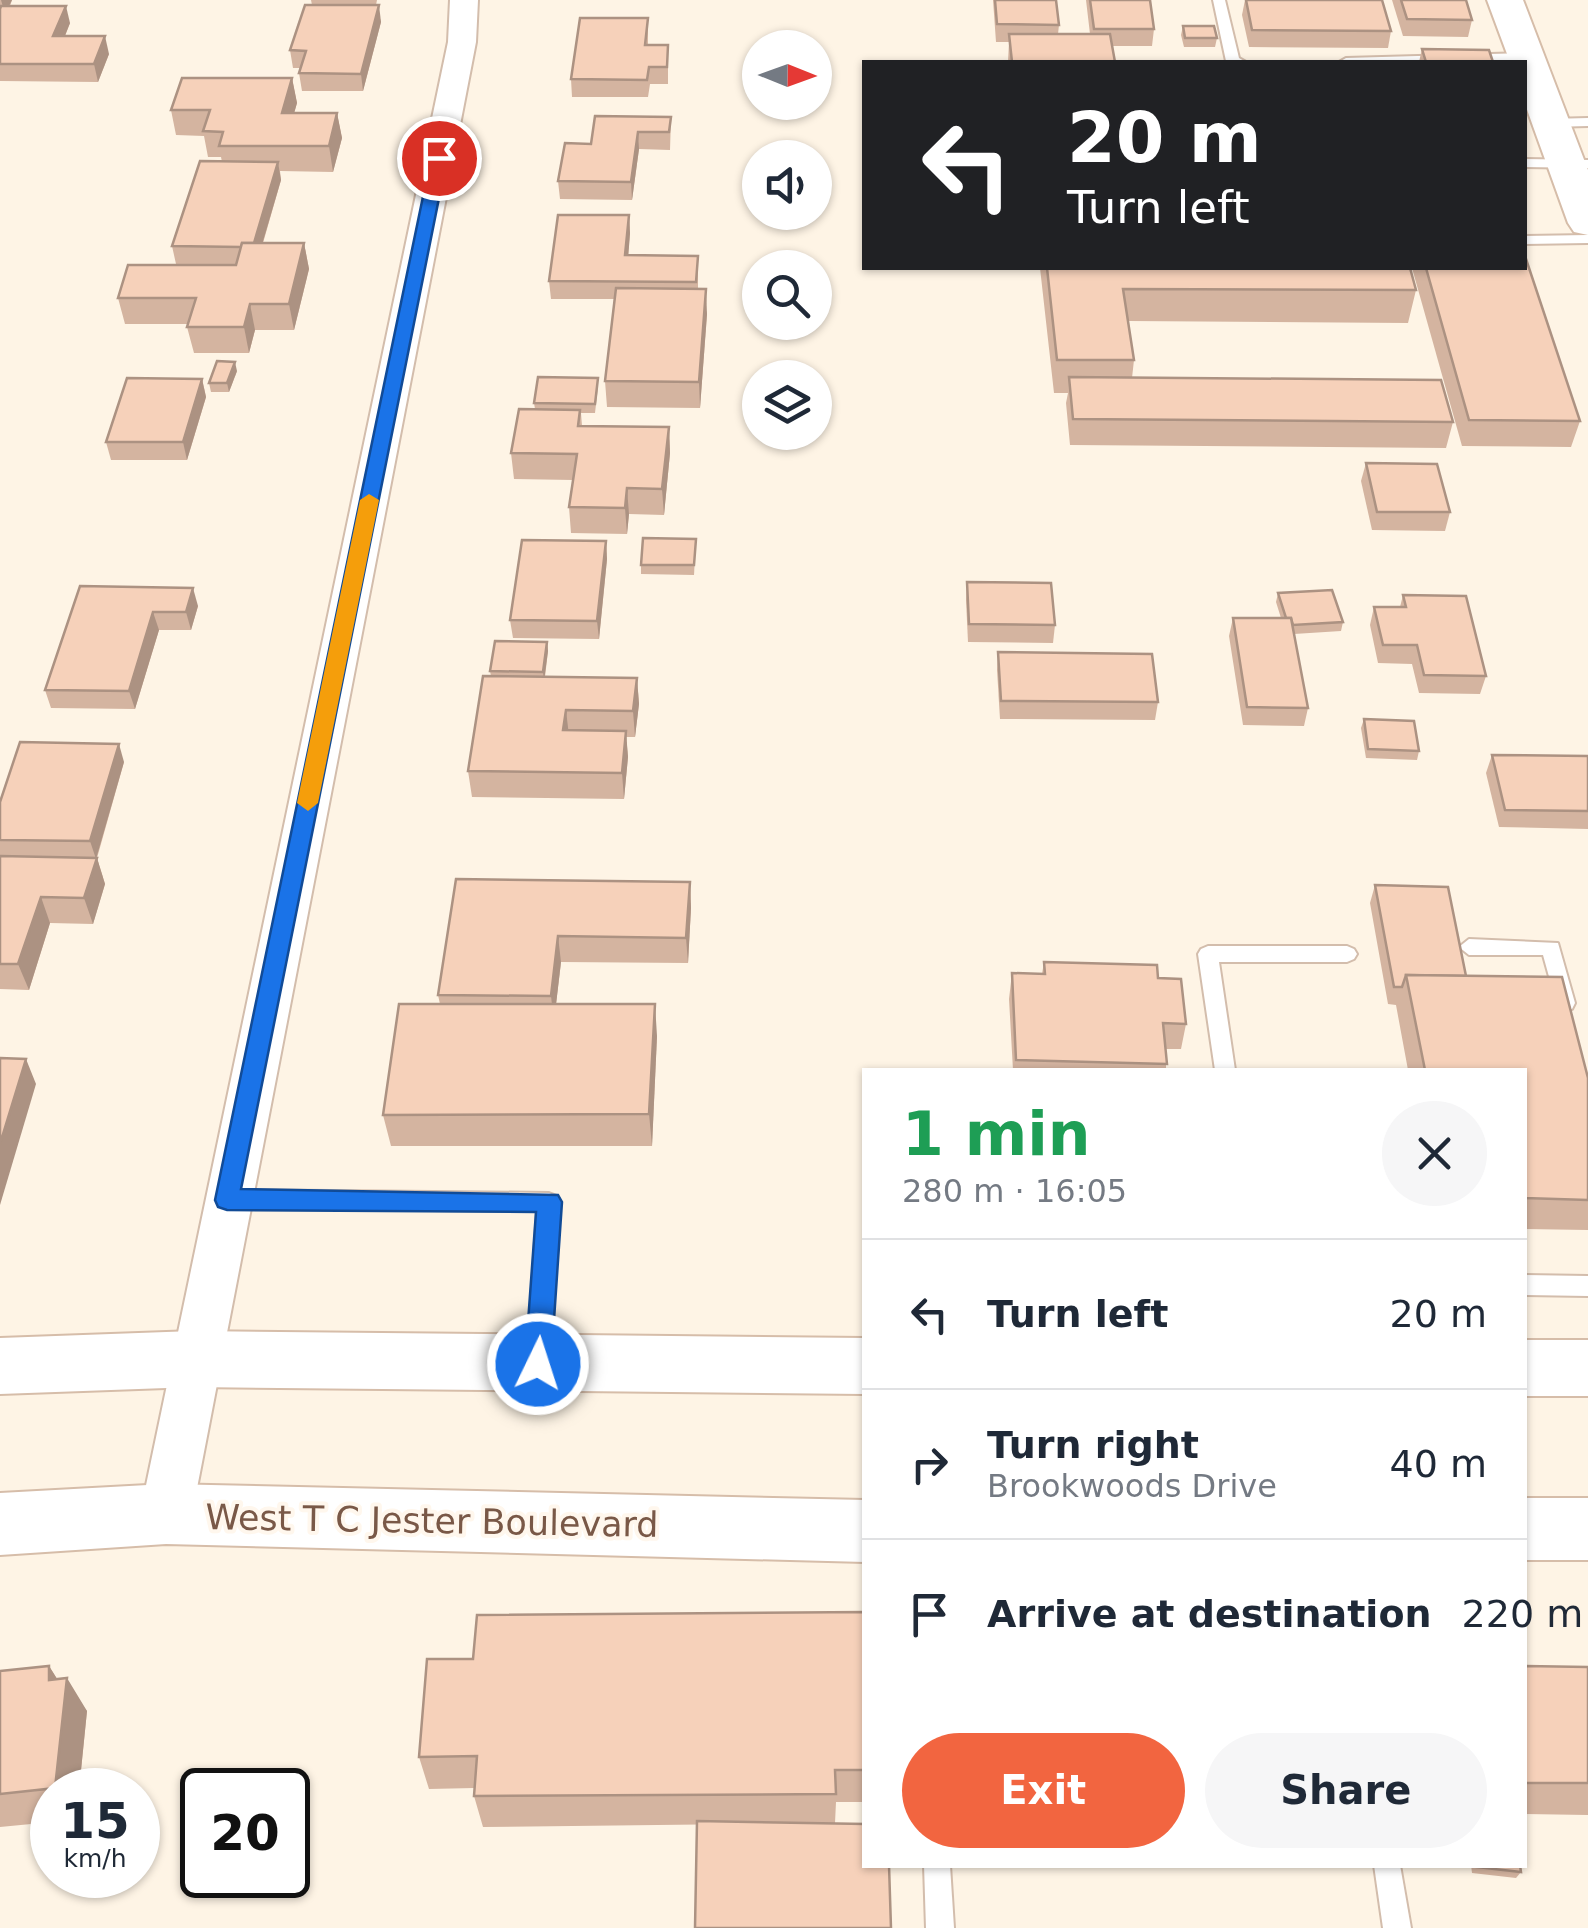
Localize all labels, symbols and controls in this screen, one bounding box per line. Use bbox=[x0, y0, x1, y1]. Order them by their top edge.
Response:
north arrow bbox=[742, 30, 832, 120]
map controls bbox=[742, 30, 832, 450]
text: 20 m bbox=[1067, 97, 1262, 179]
icon: left bbox=[902, 100, 1032, 230]
pin bbox=[397, 116, 482, 201]
icon: arrive bbox=[412, 131, 467, 186]
button: sound bbox=[742, 140, 832, 230]
text: Turn left bbox=[1067, 181, 1250, 234]
button: search bbox=[742, 250, 832, 340]
button: layers bbox=[742, 360, 832, 450]
text: 1 min bbox=[902, 1099, 1090, 1169]
button: close bbox=[1382, 1101, 1487, 1206]
text: 280 m · 16:05 bbox=[902, 1172, 1127, 1210]
icon: left bbox=[902, 1287, 957, 1342]
text: Turn left bbox=[987, 1292, 1168, 1336]
text: 20 m bbox=[1390, 1292, 1487, 1336]
position arrow bbox=[486, 1312, 590, 1416]
text: Turn right bbox=[987, 1423, 1199, 1467]
icon: right bbox=[902, 1437, 957, 1492]
text: 40 m bbox=[1390, 1442, 1487, 1486]
text: Brookwoods Drive bbox=[987, 1467, 1277, 1505]
street label: West T C Jester Boulevard bbox=[205, 1497, 659, 1545]
icon: arrive bbox=[902, 1587, 957, 1642]
text: Arrive at destination bbox=[987, 1592, 1432, 1636]
text: 220 m bbox=[1462, 1592, 1583, 1636]
button: Exit bbox=[902, 1733, 1185, 1848]
button: Share bbox=[1205, 1733, 1487, 1848]
speed limit sign: 20 bbox=[180, 1768, 310, 1898]
text: 15 bbox=[60, 1792, 130, 1850]
text: km/h bbox=[63, 1844, 127, 1873]

